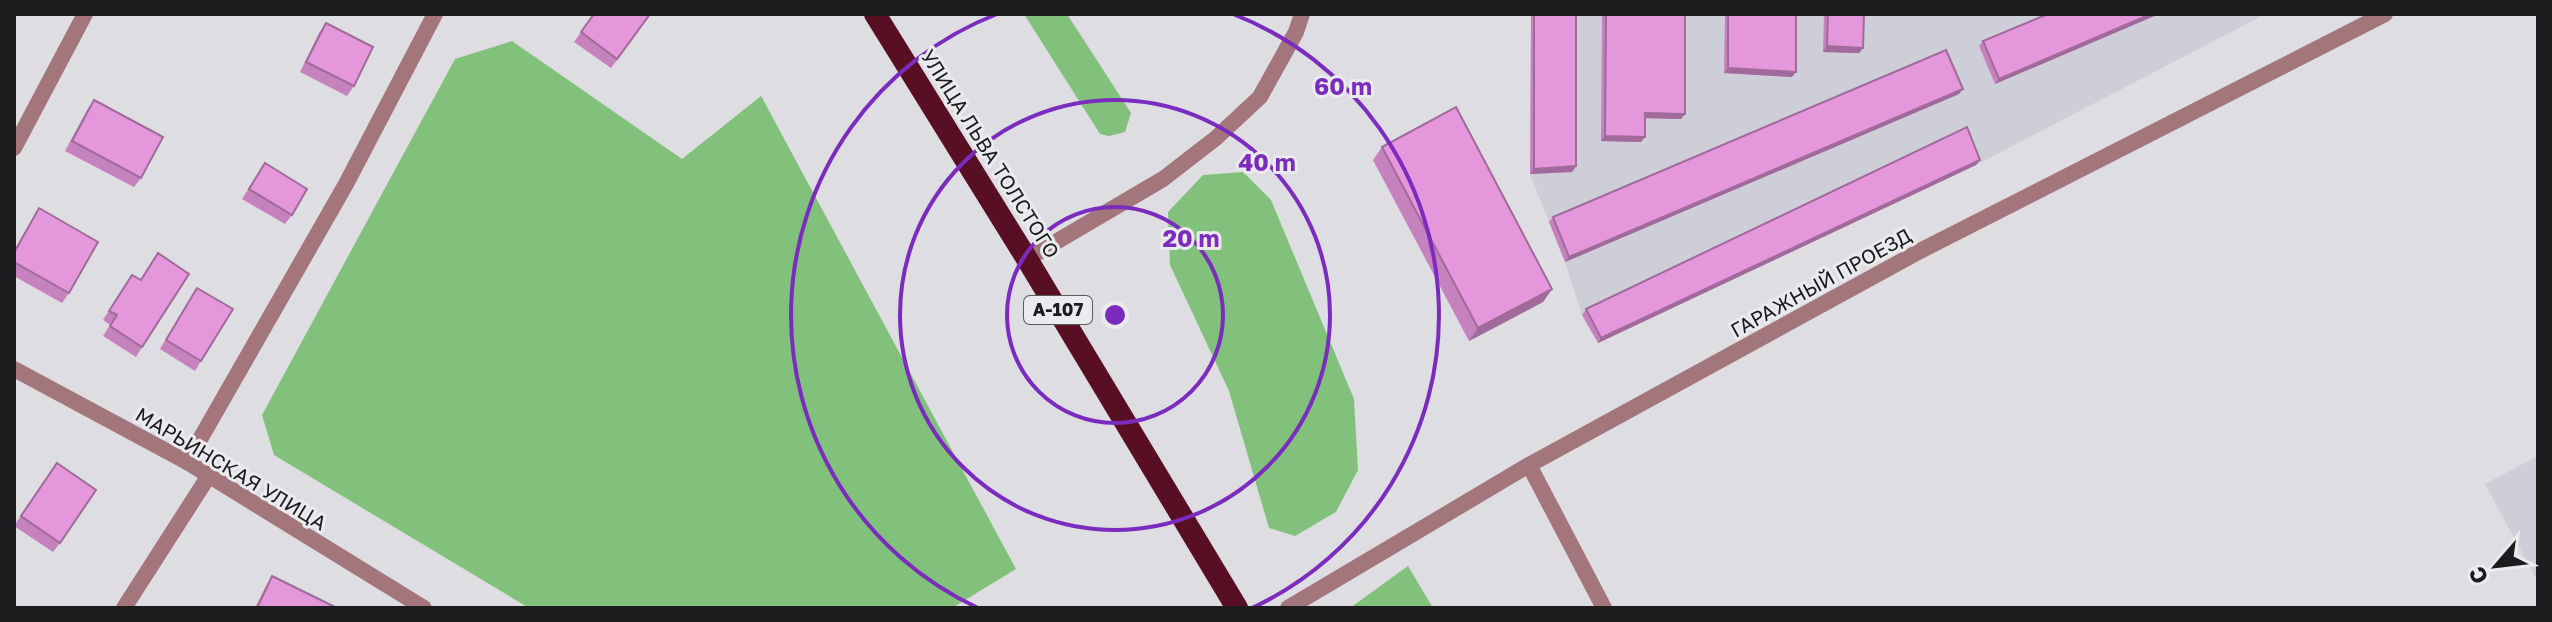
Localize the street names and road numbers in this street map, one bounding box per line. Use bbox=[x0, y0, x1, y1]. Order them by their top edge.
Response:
street label: УЛИЦА ЛЬВА ТОЛСТОГО bbox=[917, 45, 1065, 262]
street label: ГАРАЖНЫЙ ПРОЕЗД bbox=[1726, 222, 1915, 342]
road number: А-107 bbox=[1024, 296, 1092, 324]
street label: МАРЬИНСКАЯ УЛИЦА bbox=[132, 402, 331, 535]

